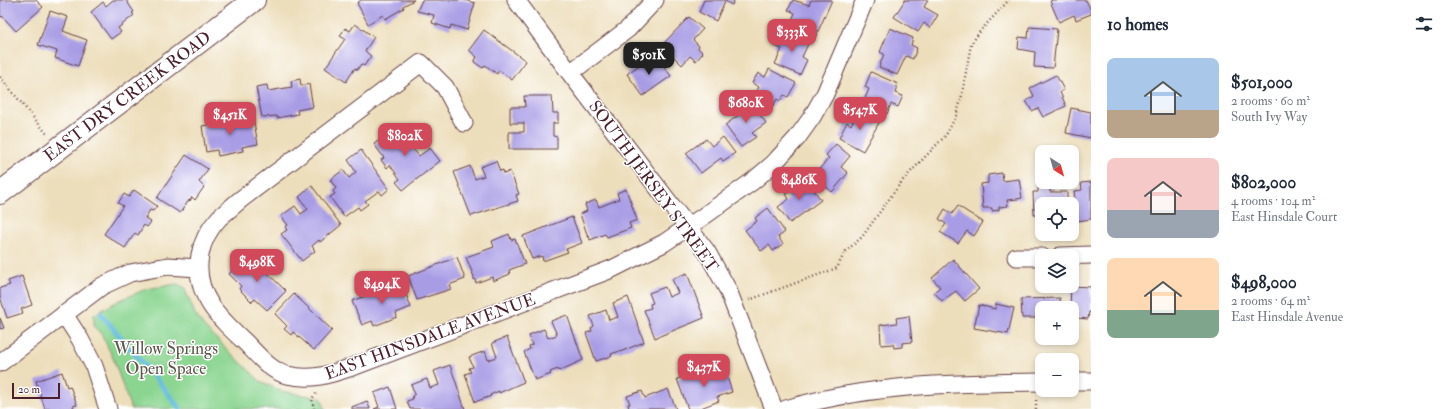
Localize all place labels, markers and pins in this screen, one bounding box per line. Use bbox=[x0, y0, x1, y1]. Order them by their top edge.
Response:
pin: $333K bbox=[764, 19, 820, 53]
pin: $501K bbox=[621, 42, 677, 76]
pin: $680K bbox=[718, 90, 774, 124]
pin: $547K bbox=[832, 97, 888, 131]
pin: $451K bbox=[202, 102, 258, 136]
pin: $802K bbox=[377, 123, 433, 157]
pin: $486K bbox=[771, 167, 827, 201]
pin: $498K bbox=[229, 249, 285, 283]
pin: $494K bbox=[354, 271, 410, 305]
pin: $437K bbox=[676, 354, 732, 388]

